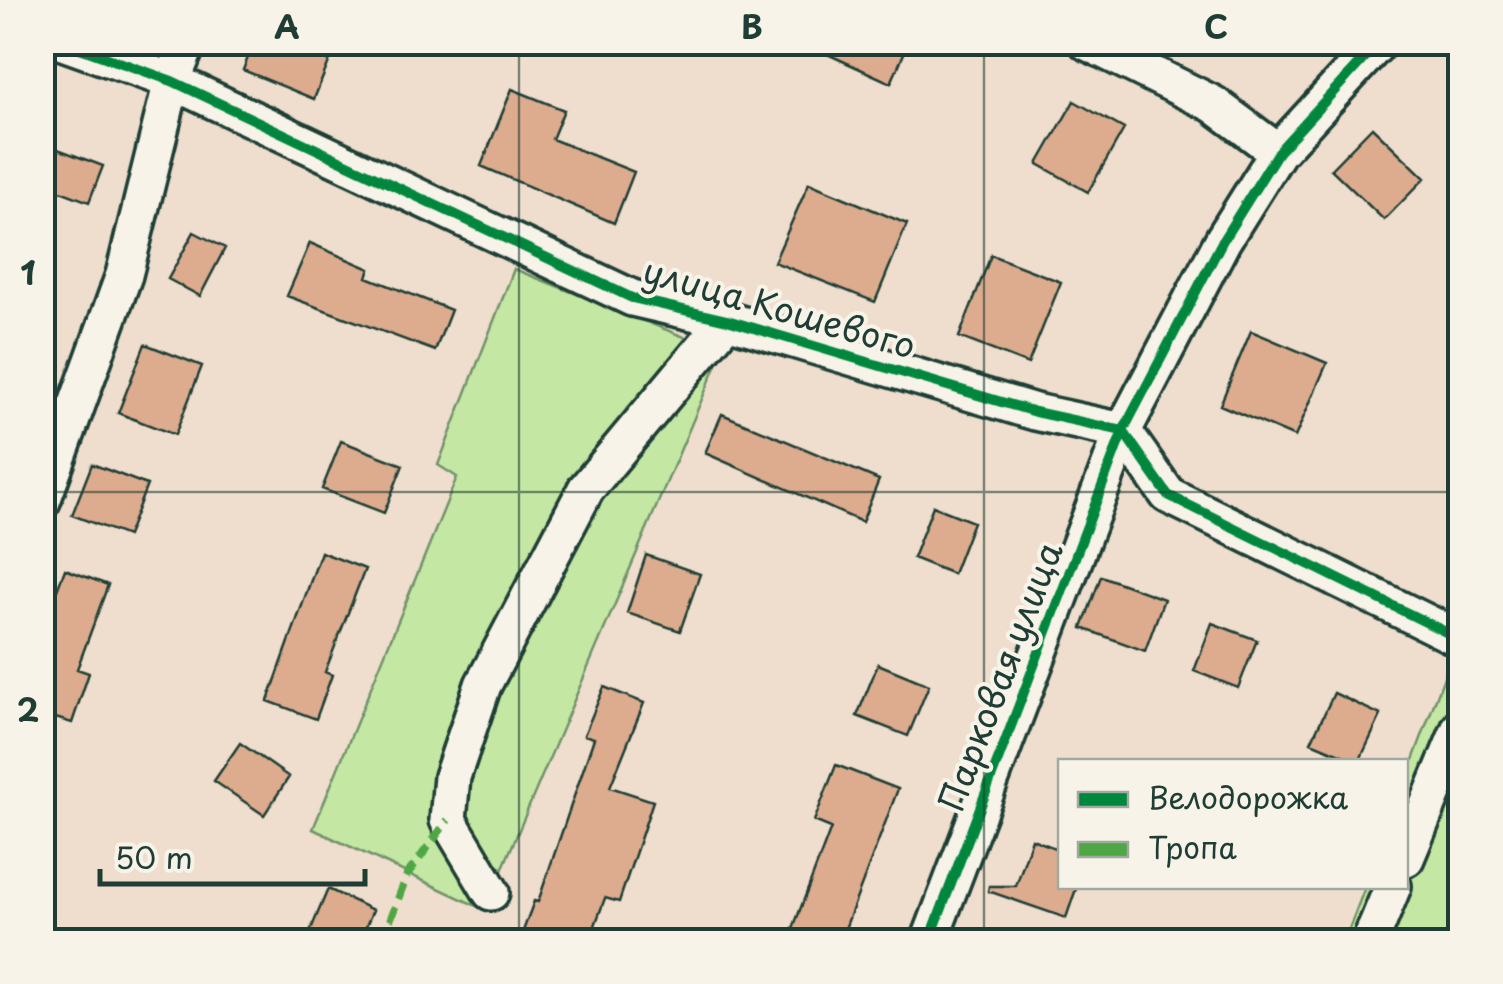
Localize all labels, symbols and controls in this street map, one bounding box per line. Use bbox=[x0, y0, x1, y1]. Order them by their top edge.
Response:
text: A bbox=[274, 2, 300, 50]
text: B bbox=[741, 2, 763, 50]
text: C bbox=[1204, 2, 1228, 50]
street label: улица Кошевого bbox=[637, 242, 922, 371]
text: 1 bbox=[20, 248, 36, 296]
street label: Парковая улица bbox=[923, 534, 1074, 819]
text: 2 bbox=[17, 685, 39, 733]
legend bbox=[1058, 759, 1408, 889]
text: Велодорожка bbox=[1148, 774, 1348, 819]
scale bar bbox=[100, 824, 365, 886]
text: Тропа bbox=[1148, 824, 1238, 869]
text: 50 m bbox=[115, 834, 193, 879]

